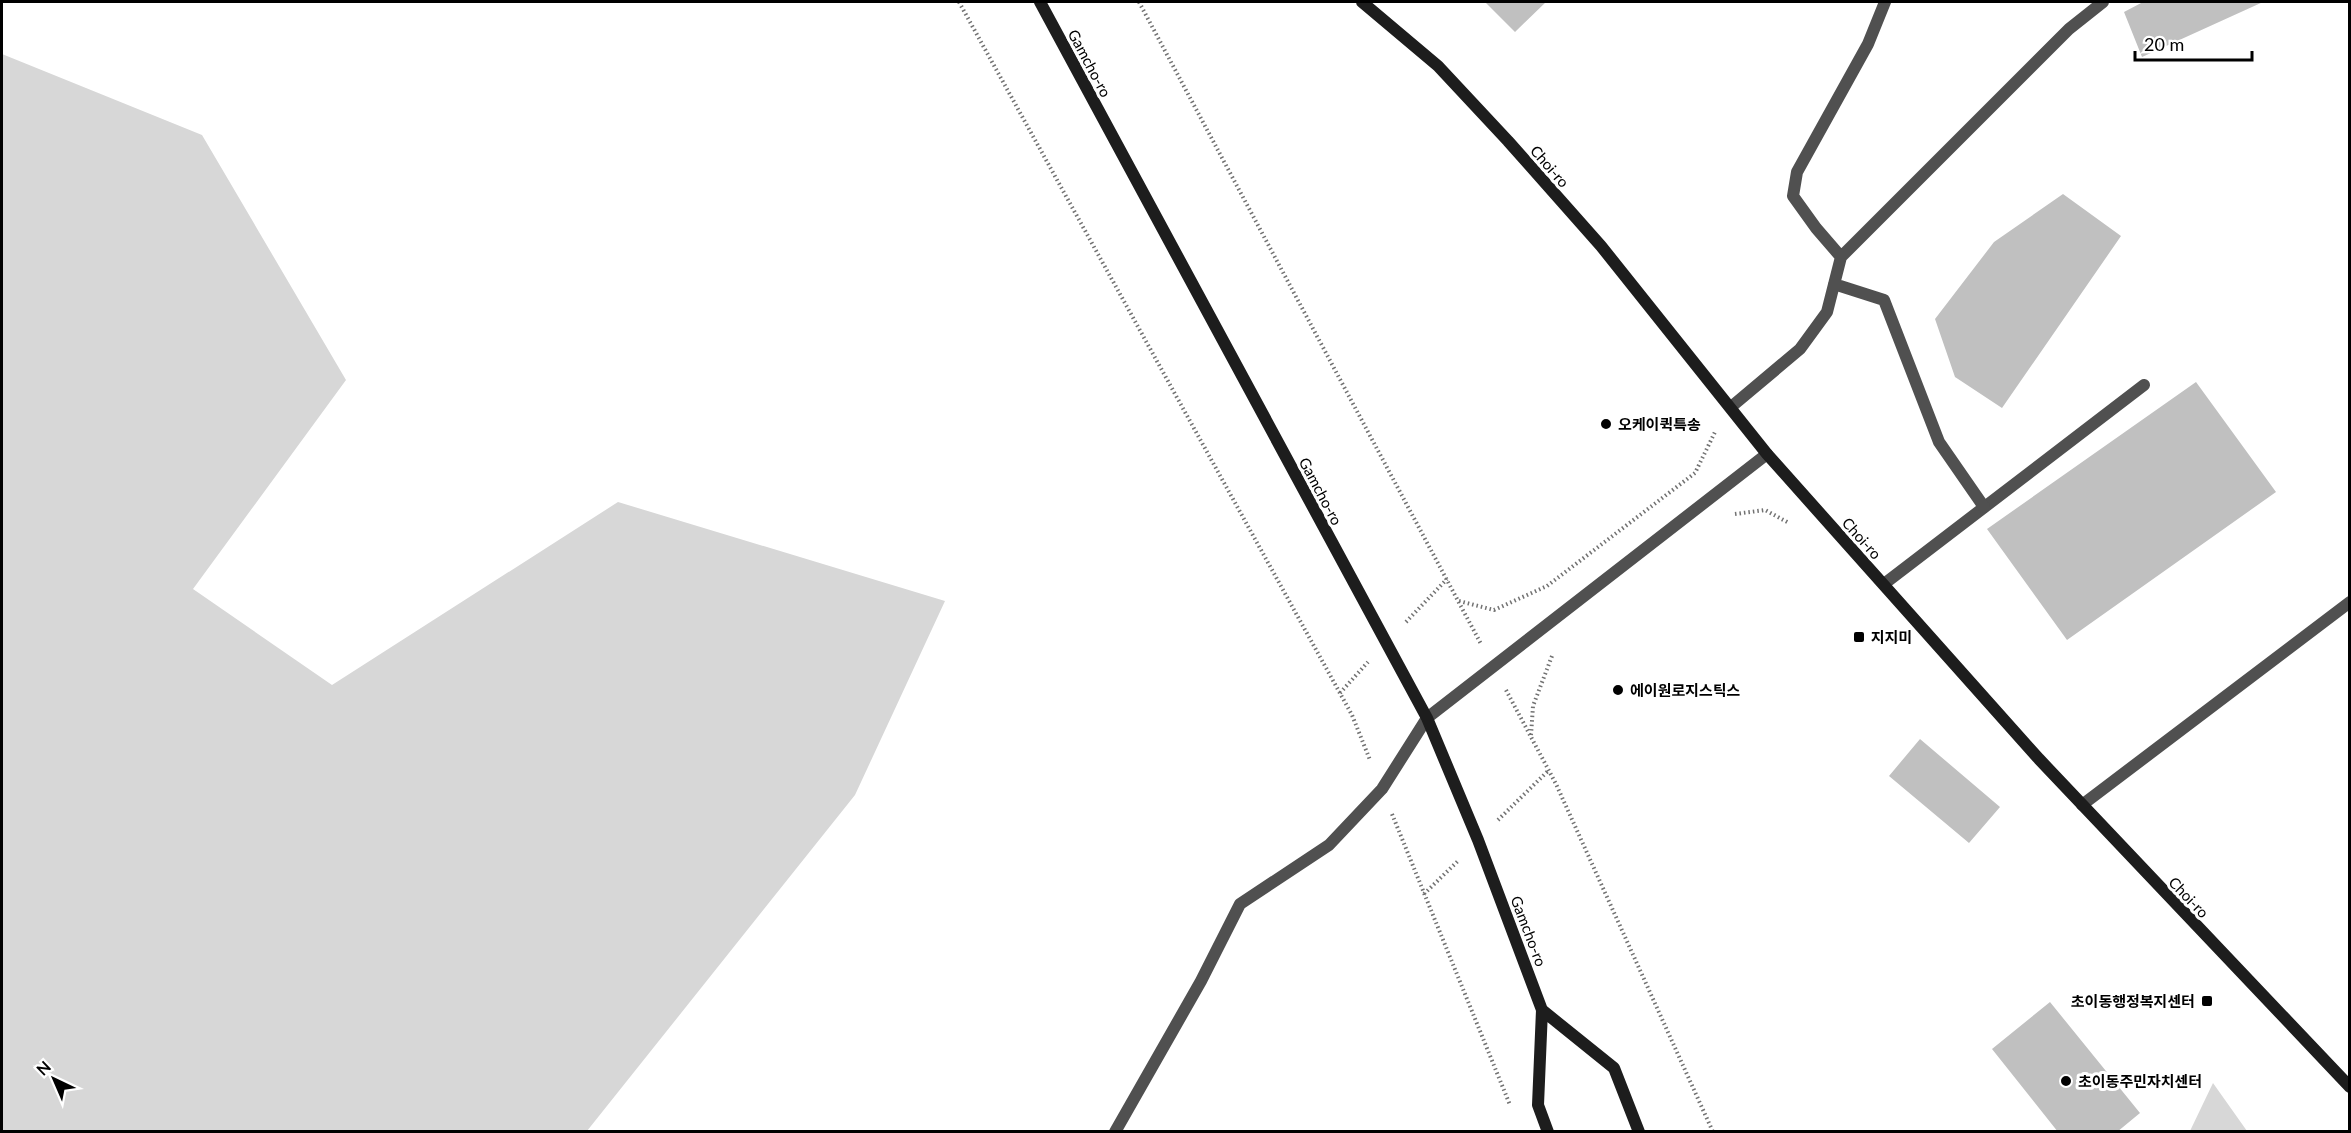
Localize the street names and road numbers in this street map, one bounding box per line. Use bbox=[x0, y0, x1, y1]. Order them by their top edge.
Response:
street label: Gamcho-ro bbox=[1065, 26, 1115, 100]
street label: Choi-ro bbox=[1527, 141, 1573, 191]
street label: Gamcho-ro bbox=[1296, 454, 1346, 528]
street label: Choi-ro bbox=[1839, 513, 1885, 563]
street label: Choi-ro bbox=[2165, 873, 2213, 921]
street label: Gamcho-ro bbox=[1507, 893, 1551, 969]

